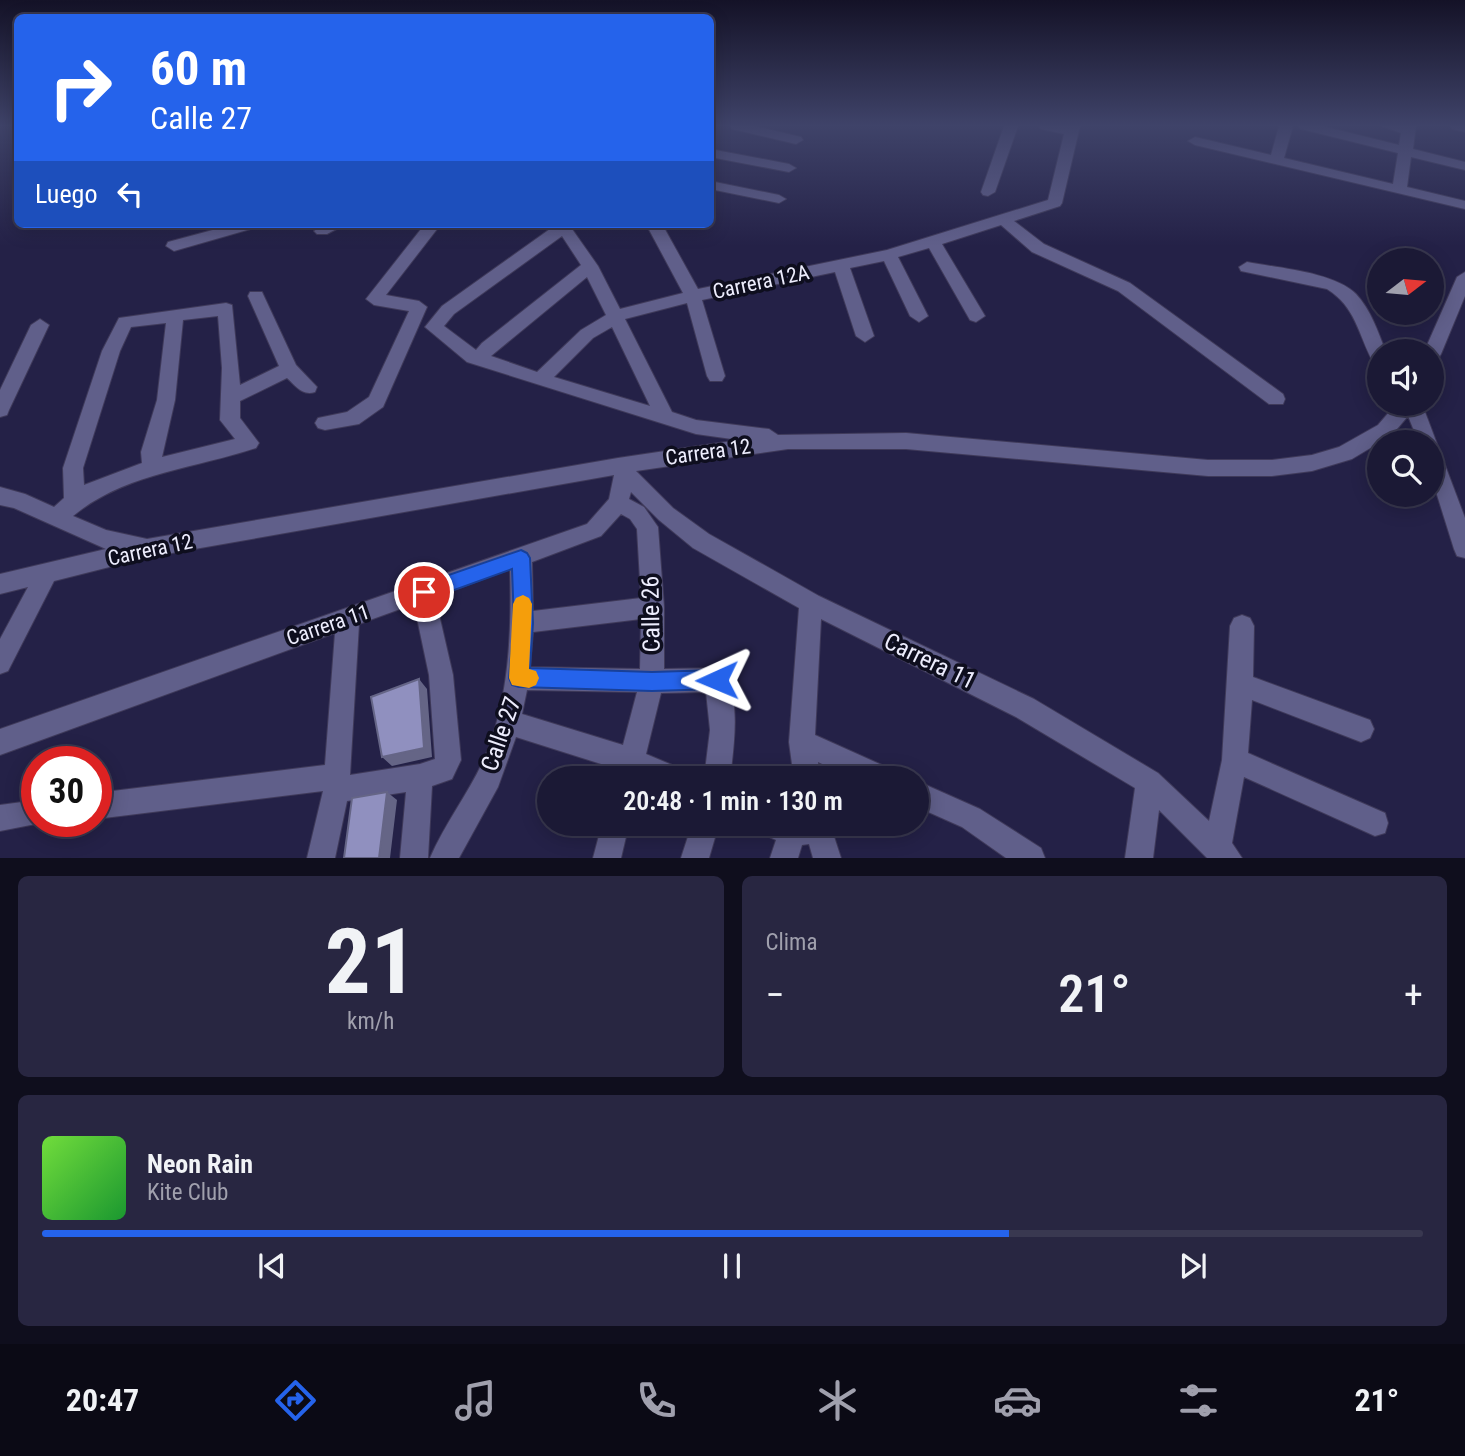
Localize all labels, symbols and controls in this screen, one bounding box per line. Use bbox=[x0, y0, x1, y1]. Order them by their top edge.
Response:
text: 60 m bbox=[150, 40, 247, 97]
icon: right bbox=[35, 42, 126, 133]
text: Calle 27 bbox=[150, 99, 252, 137]
icon: left bbox=[111, 175, 149, 213]
text: Luego bbox=[35, 179, 97, 209]
north arrow bbox=[1367, 248, 1444, 326]
map controls bbox=[1367, 248, 1444, 507]
street label: Carrera 12A bbox=[711, 260, 811, 304]
button: sound bbox=[1367, 339, 1444, 416]
button: search bbox=[1367, 430, 1444, 507]
street label: Carrera 12 bbox=[664, 434, 752, 470]
street label: Carrera 12 bbox=[105, 529, 195, 571]
pin bbox=[394, 562, 454, 622]
icon: arrive bbox=[405, 573, 443, 611]
street label: Calle 26 bbox=[636, 575, 666, 653]
street label: Carrera 11 bbox=[283, 600, 373, 650]
street label: Carrera 11 bbox=[880, 627, 980, 695]
position arrow bbox=[680, 643, 754, 717]
street label: Calle 27 bbox=[475, 693, 527, 775]
speed limit sign: 30 bbox=[21, 746, 112, 837]
text: 20:48 · 1 min · 130 m bbox=[623, 786, 843, 816]
text: 21 bbox=[325, 909, 417, 1015]
text: Clima bbox=[766, 929, 817, 956]
text: 21° bbox=[1058, 964, 1130, 1025]
text: − bbox=[766, 973, 785, 1017]
text: + bbox=[1404, 973, 1423, 1017]
text: km/h bbox=[347, 1008, 394, 1035]
text: Neon Rain bbox=[147, 1149, 253, 1179]
text: Kite Club bbox=[147, 1179, 228, 1206]
icon: previous bbox=[253, 1247, 291, 1285]
icon: pause bbox=[713, 1247, 751, 1285]
icon: next bbox=[1174, 1247, 1212, 1285]
icon: directions bbox=[271, 1376, 320, 1425]
icon: music bbox=[451, 1376, 500, 1425]
icon: phone bbox=[632, 1376, 681, 1425]
icon: climate bbox=[813, 1376, 862, 1425]
icon: car bbox=[993, 1376, 1042, 1425]
icon: filters bbox=[1174, 1376, 1223, 1425]
text: 20:47 bbox=[66, 1381, 139, 1419]
text: 21° bbox=[1354, 1381, 1399, 1419]

